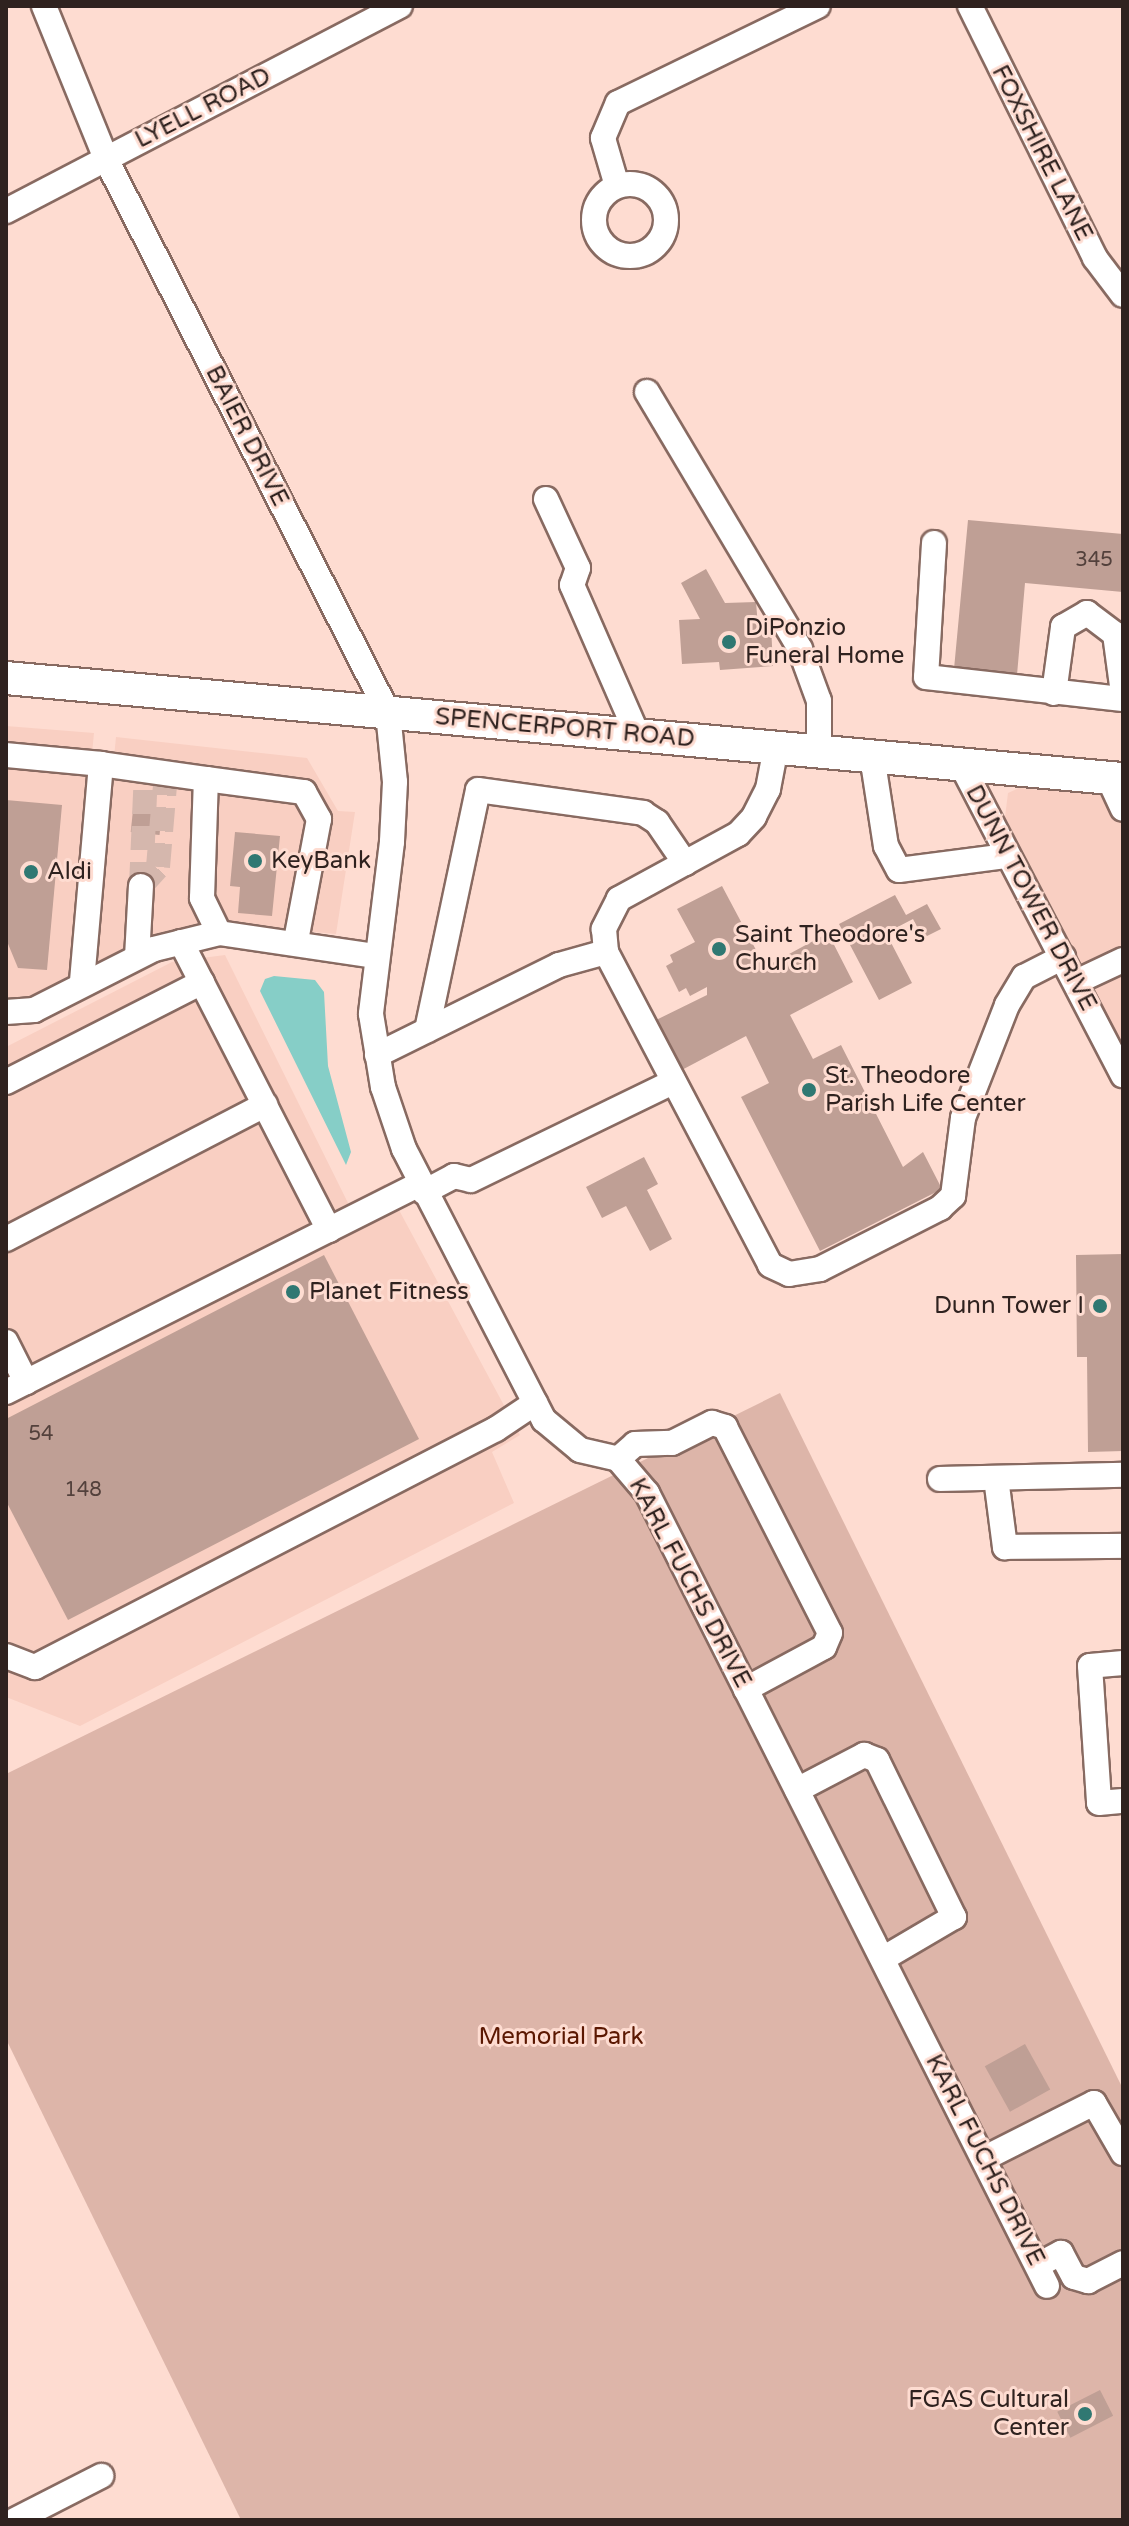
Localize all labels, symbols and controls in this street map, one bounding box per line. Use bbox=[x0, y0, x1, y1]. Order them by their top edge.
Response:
street label: FOXSHIRE LANE bbox=[985, 60, 1099, 246]
street label: LYELL ROAD bbox=[130, 61, 276, 155]
street label: BAIER DRIVE bbox=[199, 361, 295, 511]
house number: 345 bbox=[1075, 548, 1113, 572]
place label: DiPonzio Funeral Home bbox=[745, 614, 904, 670]
marker: DiPonzio Funeral Home bbox=[720, 633, 738, 651]
street label: SPENCERPORT ROAD bbox=[434, 702, 696, 754]
street label: DUNN TOWER DRIVE bbox=[959, 780, 1103, 1016]
place label: KeyBank bbox=[271, 847, 371, 875]
marker: KeyBank bbox=[246, 852, 264, 870]
place label: Aldi bbox=[47, 858, 92, 886]
marker: Aldi bbox=[22, 863, 40, 881]
place label: Saint Theodore's Church bbox=[735, 921, 925, 977]
marker: Saint Theodore's Church bbox=[710, 940, 728, 958]
place label: St. Theodore Parish Life Center bbox=[825, 1062, 1026, 1118]
marker: St. Theodore Parish Life Center bbox=[800, 1081, 818, 1099]
place label: Planet Fitness bbox=[309, 1278, 469, 1306]
marker: Planet Fitness bbox=[284, 1283, 302, 1301]
place label: Dunn Tower I bbox=[934, 1292, 1084, 1320]
marker: Dunn Tower I bbox=[1091, 1297, 1109, 1315]
house number: 54 bbox=[28, 1422, 54, 1446]
street label: KARL FUCHS DRIVE bbox=[623, 1473, 757, 1693]
house number: 148 bbox=[64, 1478, 102, 1502]
park label: Memorial Park bbox=[478, 2023, 644, 2051]
street label: KARL FUCHS DRIVE bbox=[919, 2050, 1051, 2270]
place label: FGAS Cultural Center bbox=[908, 2386, 1069, 2442]
marker: FGAS Cultural Center bbox=[1076, 2405, 1094, 2423]

